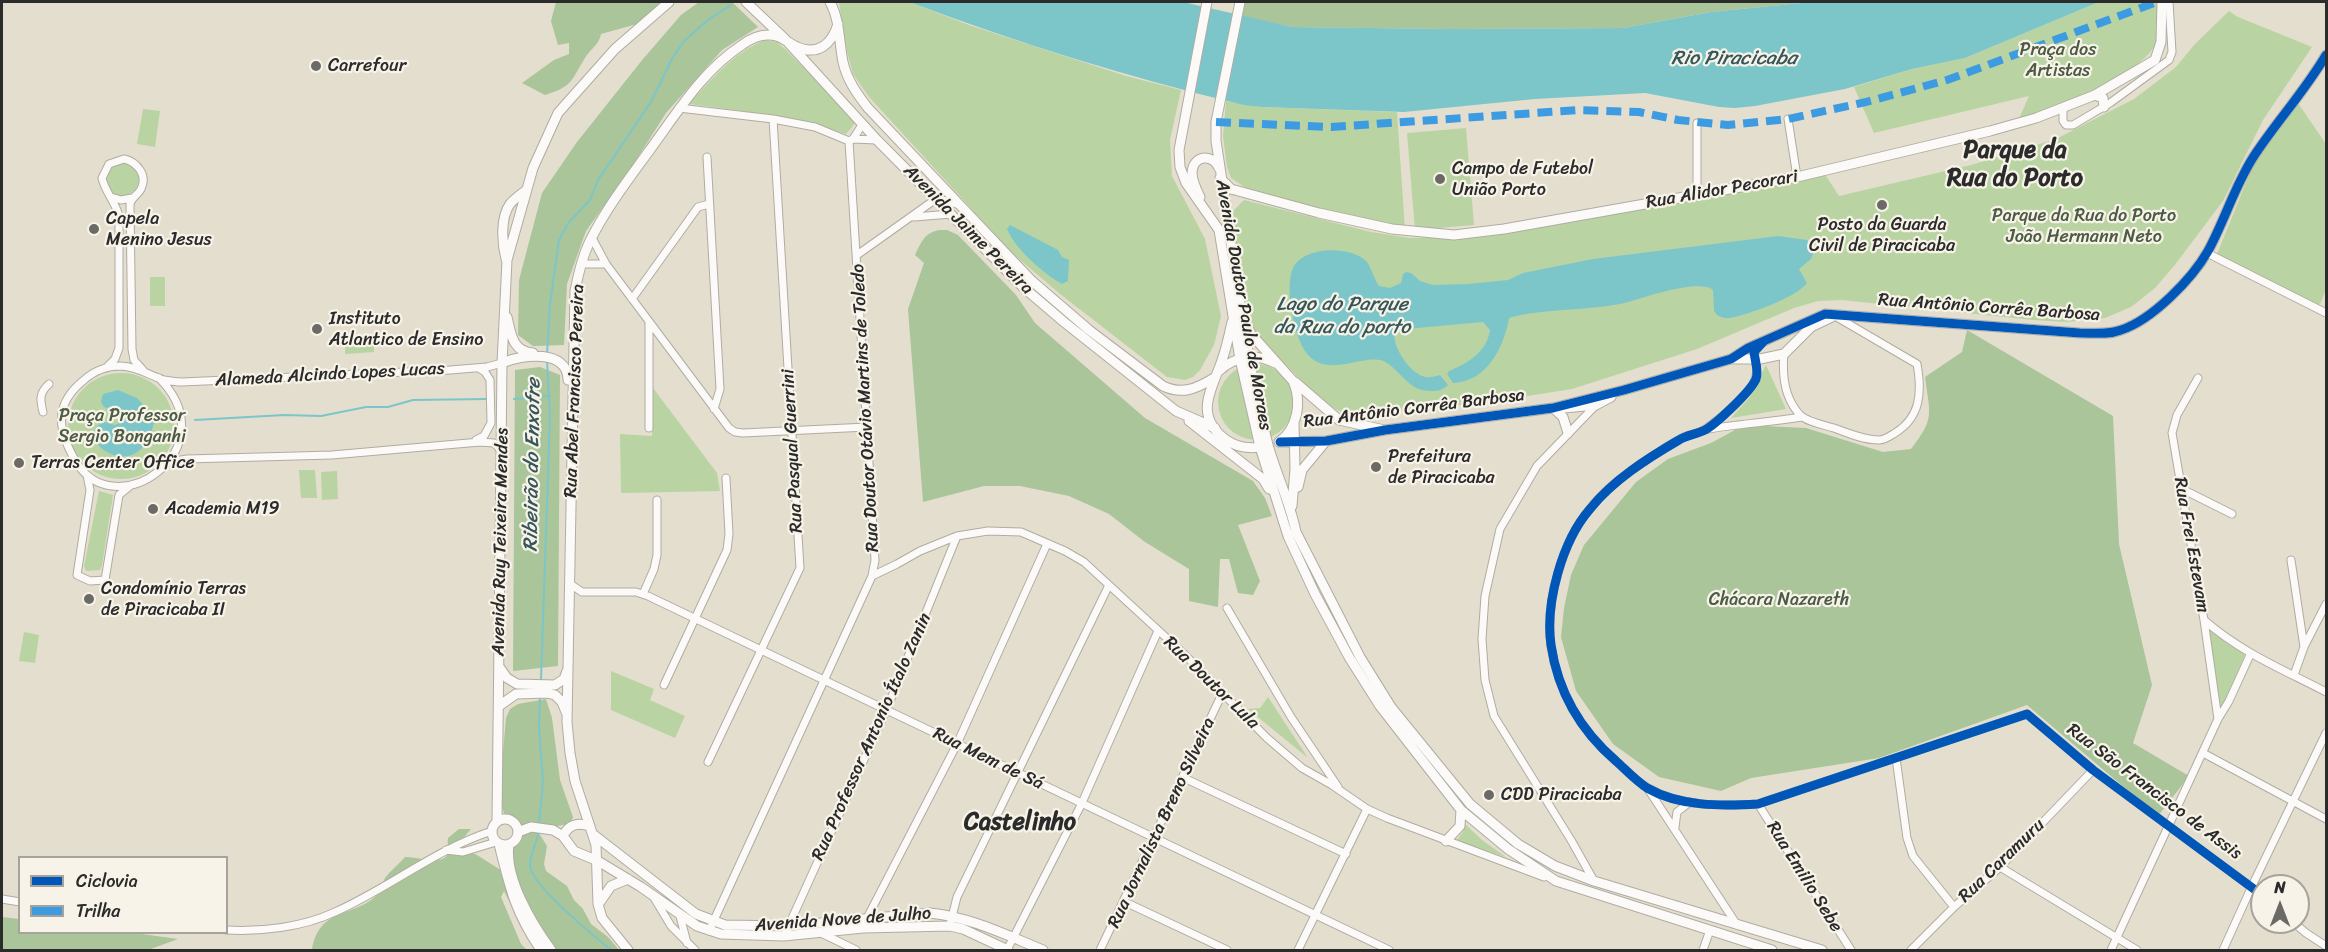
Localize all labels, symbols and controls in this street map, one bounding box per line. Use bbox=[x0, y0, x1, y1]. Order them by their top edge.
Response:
park label: Praça dos Artistas bbox=[2020, 39, 2096, 82]
water label: Rio Piracicaba bbox=[1671, 47, 1797, 71]
place label: Carrefour bbox=[328, 55, 406, 77]
marker: Carrefour bbox=[309, 59, 323, 73]
district label: Parque da Rua do Porto bbox=[1947, 137, 2083, 193]
place label: Campo de Futebol União Porto bbox=[1452, 158, 1593, 201]
street label: Avenida Jaime Pereira bbox=[898, 160, 1038, 300]
street label: Rua Alidor Pecorari bbox=[1644, 166, 1800, 214]
marker: Campo de Futebol União Porto bbox=[1433, 172, 1447, 186]
street label: Avenida Doutor Paulo de Moraes bbox=[1210, 178, 1276, 432]
marker: Posto da Guarda Civil de Piracicaba bbox=[1875, 198, 1889, 212]
park label: Parque da Rua do Porto João Hermann Neto bbox=[1992, 205, 2176, 248]
place label: Capela Menino Jesus bbox=[106, 208, 212, 250]
place label: Posto da Guarda Civil de Piracicaba bbox=[1809, 214, 1955, 256]
marker: Capela Menino Jesus bbox=[87, 222, 101, 236]
street label: Rua Doutor Otávio Martins de Toledo bbox=[848, 263, 884, 553]
street label: Rua Abel Francisco Pereira bbox=[560, 284, 590, 498]
street label: Rua Antônio Corrêa Barbosa bbox=[1877, 289, 2101, 327]
water label: Lago do Parque da Rua do porto bbox=[1274, 293, 1410, 340]
place label: Instituto Atlantico de Ensino bbox=[329, 308, 483, 350]
marker: Instituto Atlantico de Ensino bbox=[310, 322, 324, 336]
street label: Alameda Alcindo Lopes Lucas bbox=[215, 358, 445, 392]
street label: Rua Pasqual Guerrini bbox=[778, 368, 808, 534]
water label: Ribeirão do Enxofre bbox=[519, 378, 547, 552]
street label: Rua Antônio Corrêa Barbosa bbox=[1302, 385, 1526, 433]
park label: Praça Professor Sergio Bonganhi bbox=[58, 405, 186, 448]
street label: Avenida Ruy Teixeira Mendes bbox=[488, 428, 514, 656]
place label: Prefeitura de Piracicaba bbox=[1388, 446, 1495, 488]
place label: Terras Center Office bbox=[31, 452, 195, 474]
marker: Terras Center Office bbox=[12, 456, 26, 470]
marker: Prefeitura de Piracicaba bbox=[1369, 460, 1383, 474]
street label: Rua Frei Estevam bbox=[2168, 476, 2214, 614]
place label: Academia M19 bbox=[165, 498, 280, 520]
marker: Academia M19 bbox=[146, 502, 160, 516]
place label: Condomínio Terras de Piracicaba II bbox=[101, 578, 246, 620]
park label: Chácara Nazareth bbox=[1709, 589, 1849, 611]
marker: Condomínio Terras de Piracicaba II bbox=[82, 592, 96, 606]
street label: Rua Professor Antonio Ítalo Zanin bbox=[808, 610, 936, 864]
street label: Rua Doutor Lula bbox=[1159, 632, 1263, 734]
street label: Rua Jornalista Breno Silveira bbox=[1104, 714, 1220, 932]
street label: Rua São Francisco de Assis bbox=[2062, 719, 2246, 865]
street label: Rua Mem de Sá bbox=[929, 723, 1047, 795]
place label: CDD Piracicaba bbox=[1501, 784, 1622, 806]
marker: CDD Piracicaba bbox=[1482, 788, 1496, 802]
district label: Castelinho bbox=[964, 809, 1076, 837]
street label: Rua Caramuru bbox=[1954, 815, 2050, 907]
street label: Rua Emilio Sebe bbox=[1761, 818, 1847, 936]
legend bbox=[18, 856, 228, 934]
text: Ciclovia bbox=[76, 865, 138, 897]
text: N bbox=[2274, 873, 2286, 902]
north arrow bbox=[2250, 874, 2310, 934]
text: Trilha bbox=[76, 895, 120, 927]
street label: Avenida Nove de Julho bbox=[754, 903, 932, 937]

